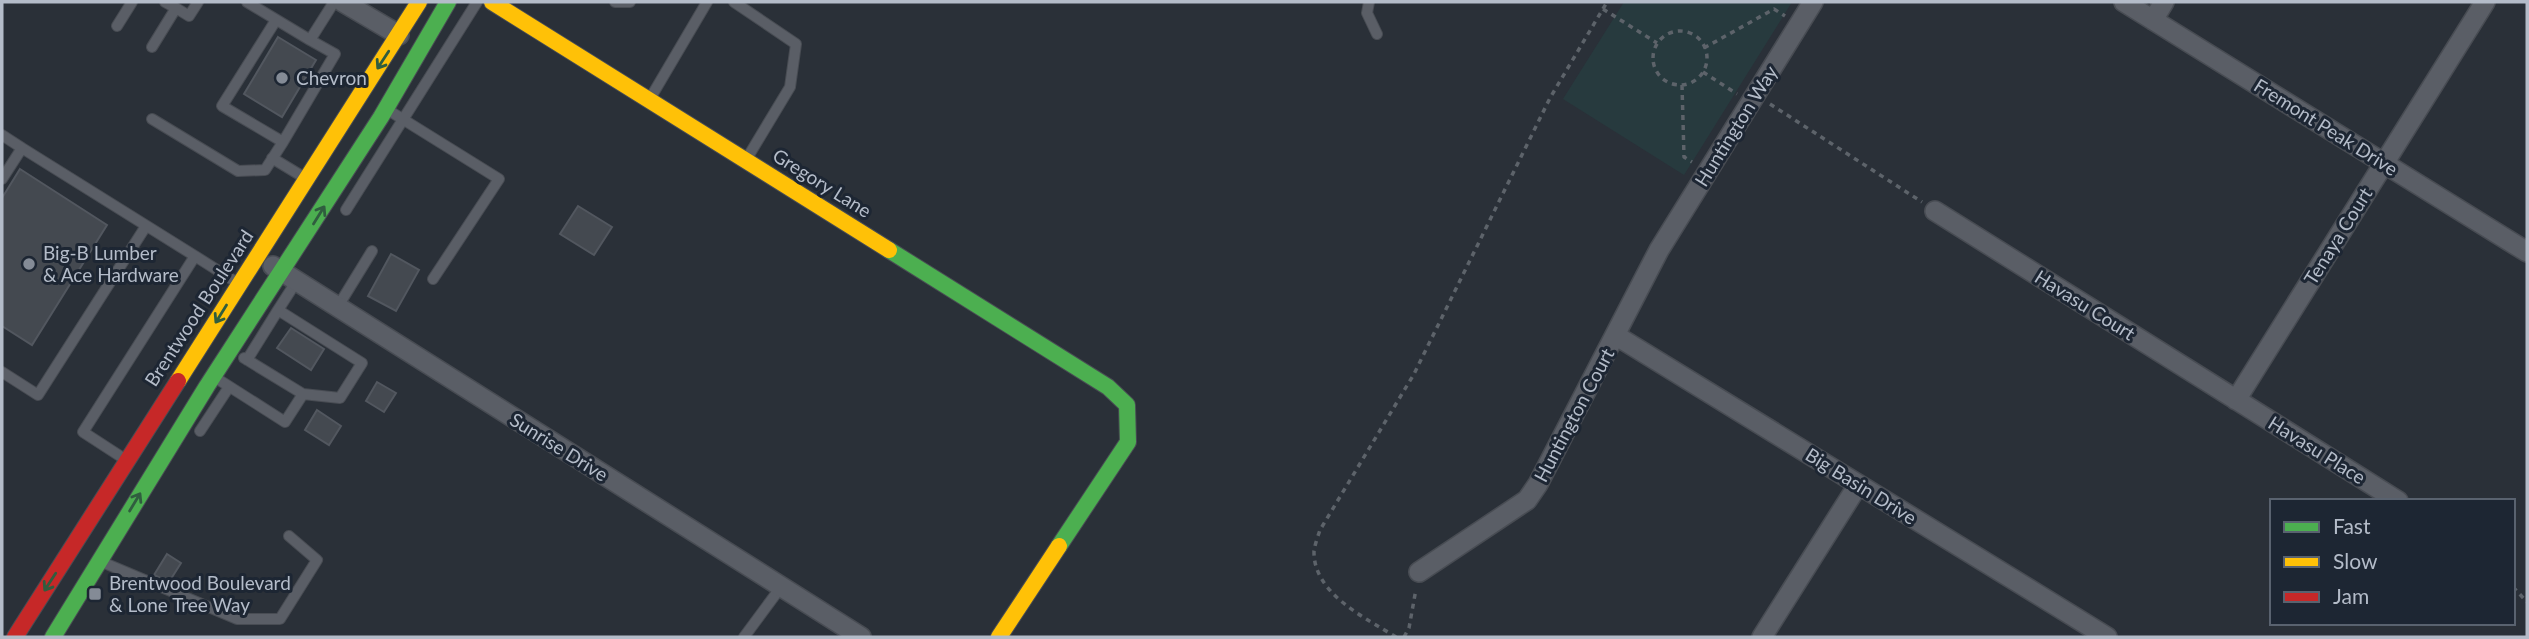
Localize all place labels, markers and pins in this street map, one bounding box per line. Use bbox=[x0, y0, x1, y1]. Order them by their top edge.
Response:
place label: Chevron bbox=[296, 66, 367, 89]
marker: Chevron bbox=[274, 70, 290, 86]
place label: Big-B Lumber & Ace Hardware bbox=[43, 241, 179, 286]
marker: Big-B Lumber & Ace Hardware bbox=[21, 256, 37, 272]
place label: Brentwood Boulevard & Lone Tree Way bbox=[109, 571, 291, 616]
marker: Brentwood Boulevard & Lone Tree Way bbox=[87, 586, 103, 602]

